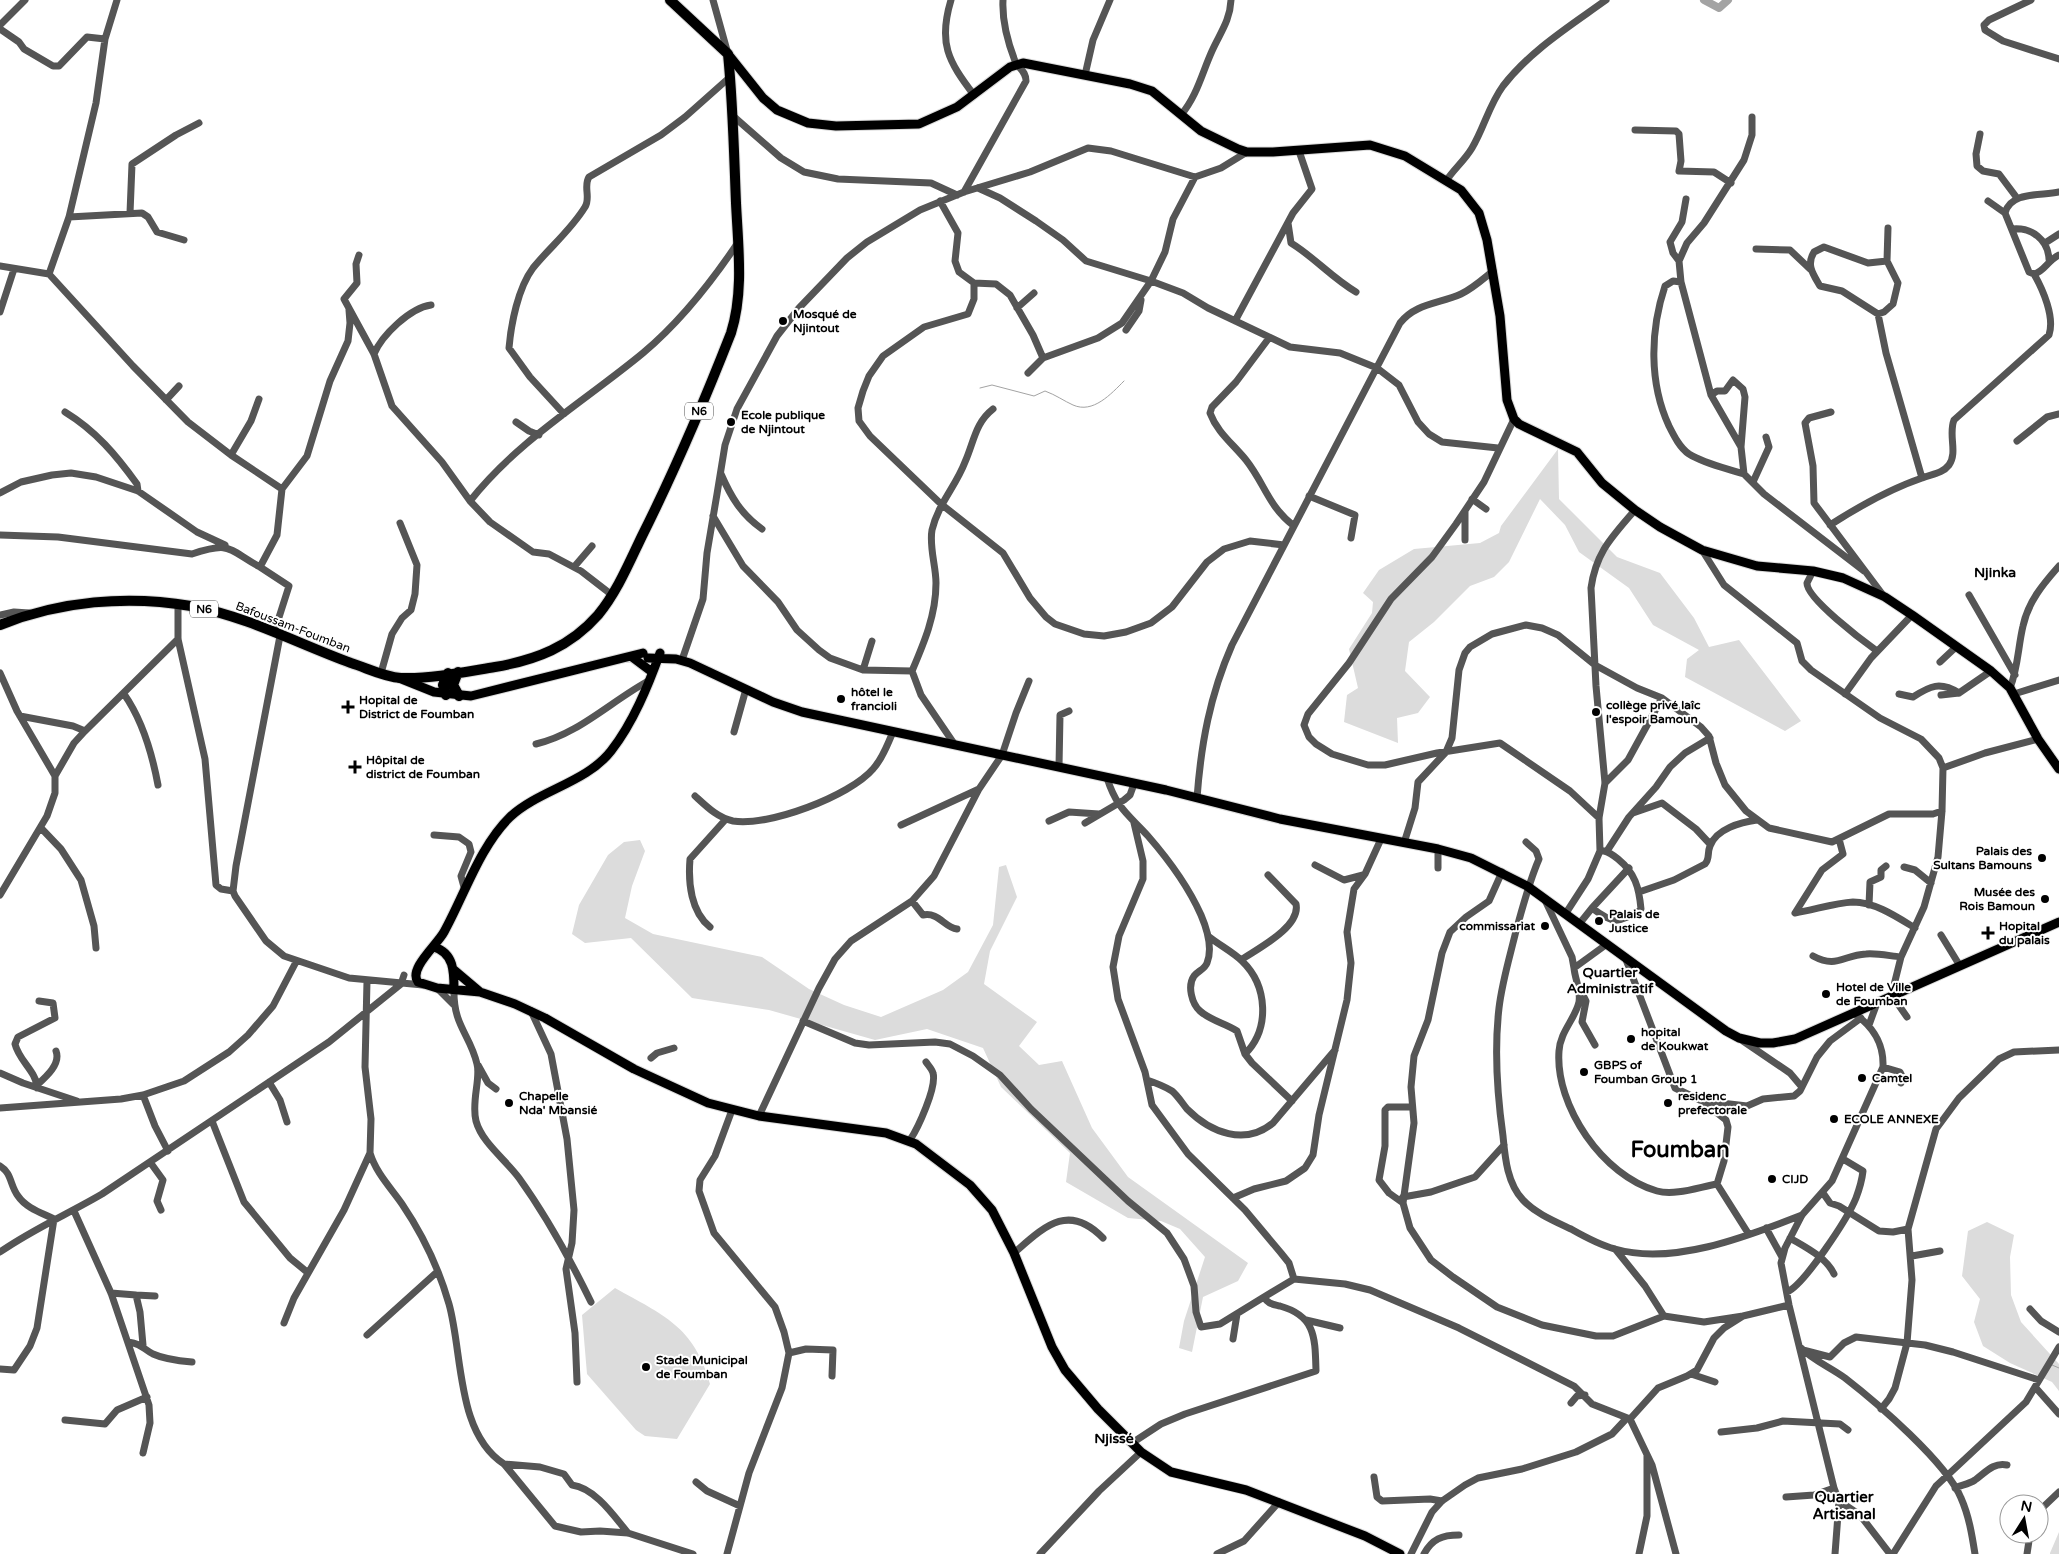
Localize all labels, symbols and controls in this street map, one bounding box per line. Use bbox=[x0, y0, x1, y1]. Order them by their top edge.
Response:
place label: Mosqué de Njintout bbox=[793, 307, 857, 336]
marker: Mosqué de Njintout bbox=[777, 315, 789, 327]
road number: N6 bbox=[685, 402, 713, 420]
place label: Ecole publique de Njintout bbox=[741, 408, 825, 437]
marker: Ecole publique de Njintout bbox=[725, 416, 737, 428]
district label: Njinka bbox=[1974, 564, 2016, 581]
street label: Bafoussam-Foumban bbox=[234, 599, 352, 655]
road number: N6 bbox=[190, 600, 218, 618]
place label: hôtel le francioli bbox=[850, 685, 897, 713]
place label: Hopital de District de Foumban bbox=[359, 693, 474, 721]
marker: hôtel le francioli bbox=[835, 693, 847, 705]
place label: collège privé laîc l'espoir Bamoun bbox=[1606, 698, 1701, 727]
marker: Hopital de District de Foumban bbox=[341, 700, 355, 714]
marker: collège privé laîc l'espoir Bamoun bbox=[1590, 706, 1602, 718]
place label: Hôpital de district de Foumban bbox=[366, 753, 480, 781]
marker: Hôpital de district de Foumban bbox=[348, 760, 362, 774]
place label: Palais des Sultans Bamouns bbox=[1933, 844, 2032, 872]
marker: Palais des Sultans Bamouns bbox=[2036, 852, 2048, 864]
place label: Musée des Rois Bamoun bbox=[1959, 885, 2035, 913]
marker: Musée des Rois Bamoun bbox=[2039, 893, 2051, 905]
place label: Palais de Justice bbox=[1608, 907, 1660, 935]
marker: Palais de Justice bbox=[1593, 915, 1605, 927]
place label: commissariat bbox=[1459, 919, 1535, 933]
place label: Hopital du palais bbox=[1999, 919, 2050, 948]
marker: commissariat bbox=[1539, 920, 1551, 932]
marker: Hopital du palais bbox=[1981, 926, 1995, 940]
district label: Quartier Administratif bbox=[1567, 964, 1654, 997]
place label: Hotel de Ville de Foumban bbox=[1836, 980, 1911, 1008]
marker: Hotel de Ville de Foumban bbox=[1820, 988, 1832, 1000]
place label: hopital de Koukwat bbox=[1641, 1025, 1709, 1053]
marker: hopital de Koukwat bbox=[1625, 1033, 1637, 1045]
place label: GBPS of Foumban Group 1 bbox=[1594, 1058, 1698, 1087]
marker: GBPS of Foumban Group 1 bbox=[1578, 1066, 1590, 1078]
place label: Camtel bbox=[1872, 1071, 1912, 1085]
marker: Camtel bbox=[1856, 1072, 1868, 1084]
place label: Chapelle Nda' Mbansié bbox=[519, 1089, 597, 1117]
place label: residenc prefectorale bbox=[1678, 1089, 1747, 1118]
marker: Chapelle Nda' Mbansié bbox=[503, 1097, 515, 1109]
marker: residenc prefectorale bbox=[1662, 1097, 1674, 1109]
place label: ECOLE ANNEXE bbox=[1844, 1112, 1939, 1126]
marker: ECOLE ANNEXE bbox=[1828, 1113, 1840, 1125]
district label: Foumban bbox=[1630, 1137, 1730, 1163]
place label: CIJD bbox=[1782, 1172, 1808, 1186]
marker: CIJD bbox=[1766, 1173, 1778, 1185]
place label: Stade Municipal de Foumban bbox=[656, 1353, 748, 1381]
marker: Stade Municipal de Foumban bbox=[640, 1361, 652, 1373]
district label: Njissé bbox=[1094, 1430, 1134, 1447]
district label: Quartier Artisanal bbox=[1812, 1488, 1876, 1523]
north arrow bbox=[1999, 1494, 2049, 1544]
text: N bbox=[2019, 1497, 2034, 1516]

